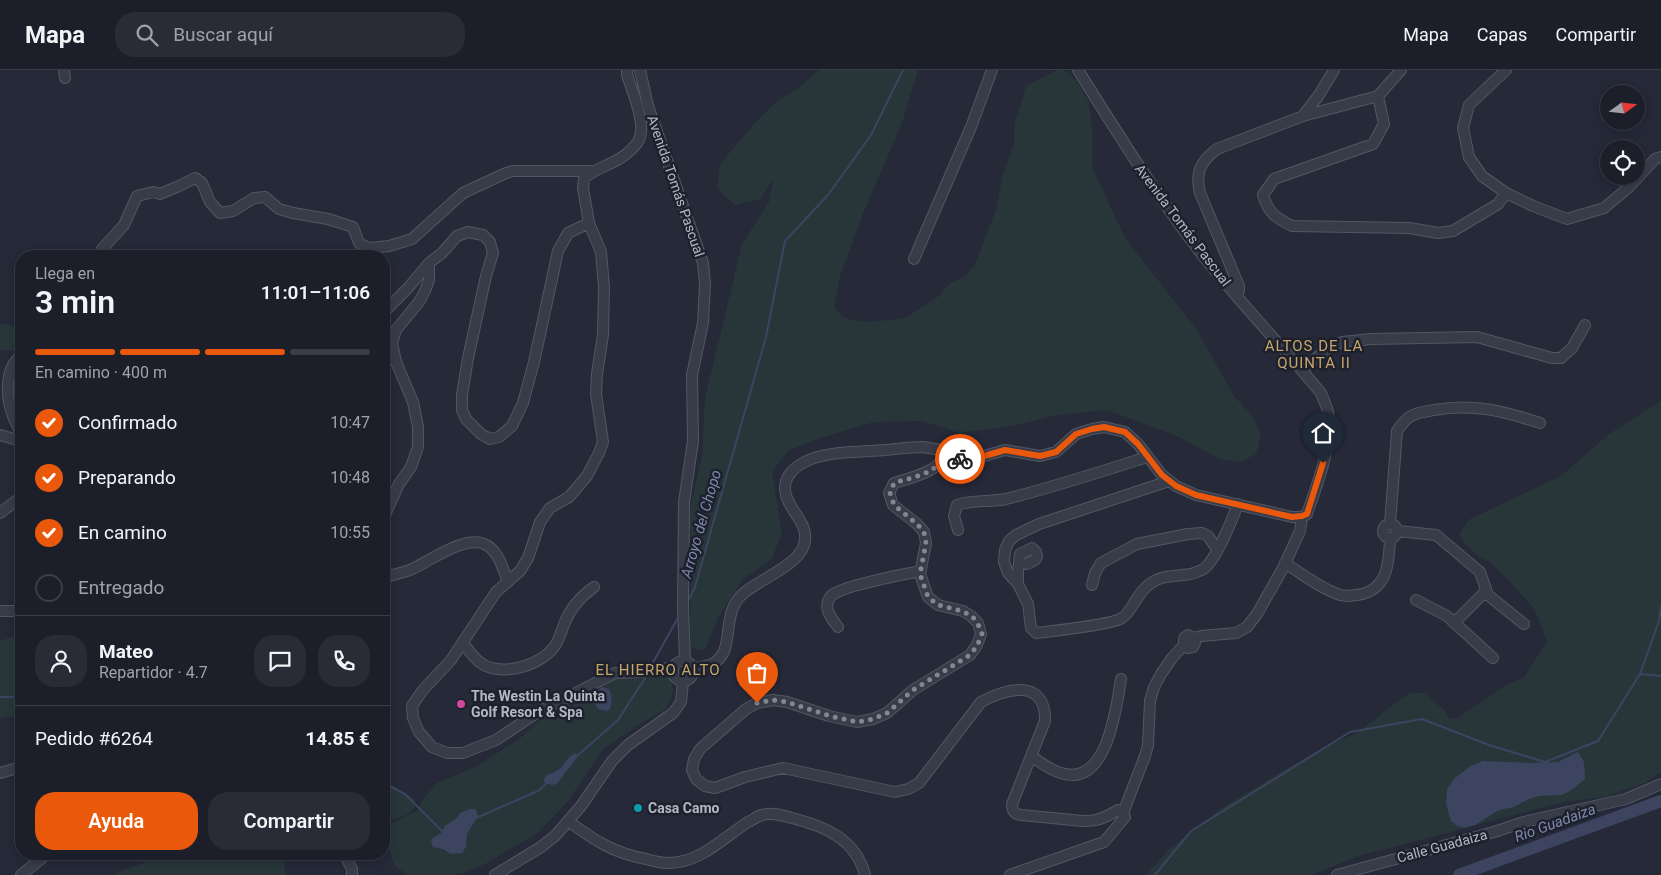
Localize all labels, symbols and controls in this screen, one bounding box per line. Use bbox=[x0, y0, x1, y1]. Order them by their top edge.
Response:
search box bbox=[115, 12, 465, 57]
text: Mapa bbox=[25, 21, 85, 49]
icon: search bbox=[133, 21, 161, 49]
text: Buscar aquí bbox=[173, 23, 273, 46]
text: Mapa bbox=[1403, 24, 1449, 45]
text: Capas bbox=[1477, 24, 1527, 45]
text: Compartir bbox=[1555, 24, 1636, 45]
north arrow bbox=[1600, 85, 1645, 130]
map controls bbox=[1600, 85, 1645, 185]
street label: Avenida Tomás Pascual bbox=[644, 113, 708, 259]
button: locate bbox=[1600, 140, 1645, 185]
street label: Avenida Tomás Pascual bbox=[1132, 161, 1234, 289]
text: Llega en bbox=[35, 264, 95, 283]
text: 11:01–11:06 bbox=[261, 281, 370, 304]
text: 3 min bbox=[35, 283, 115, 321]
district label: ALTOS DE LA QUINTA II bbox=[1265, 337, 1363, 372]
text: En camino · 400 m bbox=[35, 363, 167, 382]
icon: check bbox=[35, 409, 63, 437]
text: Confirmado bbox=[78, 411, 177, 434]
pin bbox=[1302, 412, 1344, 463]
text: 10:47 bbox=[330, 413, 370, 432]
icon: home bbox=[1309, 419, 1337, 447]
courier bbox=[935, 434, 985, 484]
icon: bike bbox=[946, 445, 974, 473]
icon: check bbox=[35, 464, 63, 492]
text: Preparando bbox=[78, 466, 176, 489]
text: 10:48 bbox=[330, 468, 370, 487]
water label: Arroyo del Chopo bbox=[677, 468, 725, 581]
icon: check bbox=[35, 519, 63, 547]
text: En camino bbox=[78, 521, 167, 544]
text: 10:55 bbox=[330, 523, 370, 542]
text: Entregado bbox=[78, 576, 164, 599]
button: person bbox=[35, 635, 87, 687]
button: chat bbox=[254, 635, 306, 687]
button: phone bbox=[318, 635, 370, 687]
text: Mateo bbox=[99, 640, 153, 663]
pin bbox=[736, 652, 778, 703]
icon: bag bbox=[743, 659, 771, 687]
district label: EL HIERRO ALTO bbox=[595, 661, 721, 679]
text: Repartidor · 4.7 bbox=[99, 663, 208, 682]
place label: The Westin La Quinta Golf Resort & Spa bbox=[471, 688, 605, 720]
marker: The Westin La Quinta Golf Resort & Spa bbox=[455, 698, 467, 710]
text: Pedido #6264 bbox=[35, 727, 153, 750]
text: 14.85 € bbox=[305, 727, 370, 750]
button: Ayuda bbox=[35, 792, 198, 850]
button: Compartir bbox=[208, 792, 370, 850]
place label: Casa Camo bbox=[648, 800, 720, 816]
water label: Rio Guadaiza bbox=[1512, 800, 1598, 846]
marker: Casa Camo bbox=[632, 802, 644, 814]
street label: Calle Guadaiza bbox=[1395, 826, 1489, 866]

